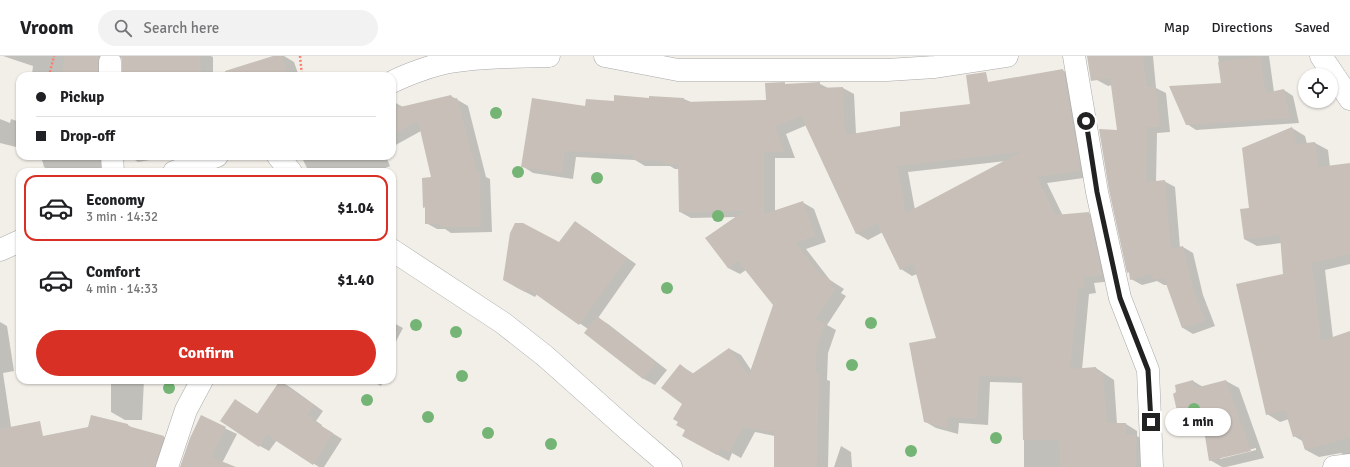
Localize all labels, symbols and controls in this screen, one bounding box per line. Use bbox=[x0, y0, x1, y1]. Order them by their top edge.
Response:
search box bbox=[98, 10, 378, 46]
text: Vroom bbox=[20, 16, 74, 40]
icon: search bbox=[112, 17, 134, 39]
text: Search here bbox=[144, 19, 219, 37]
text: Map bbox=[1164, 19, 1190, 36]
text: Directions bbox=[1212, 19, 1273, 36]
text: Saved bbox=[1295, 19, 1330, 36]
map controls bbox=[1298, 68, 1338, 108]
button: locate bbox=[1298, 68, 1338, 108]
text: Pickup bbox=[60, 88, 104, 106]
route start bbox=[1077, 112, 1095, 130]
text: Drop-off bbox=[60, 127, 115, 145]
icon: car bbox=[38, 190, 74, 226]
text: Economy bbox=[86, 191, 145, 209]
text: $1.04 bbox=[337, 199, 374, 217]
text: 3 min · 14:32 bbox=[86, 209, 158, 225]
icon: car bbox=[38, 262, 74, 298]
text: Comfort bbox=[86, 263, 140, 281]
text: $1.40 bbox=[337, 271, 374, 289]
text: 4 min · 14:33 bbox=[86, 281, 158, 297]
button: Confirm bbox=[36, 330, 376, 376]
callout: 1 min bbox=[1165, 408, 1231, 436]
route end bbox=[1142, 413, 1160, 431]
text: 1 min bbox=[1182, 414, 1214, 430]

